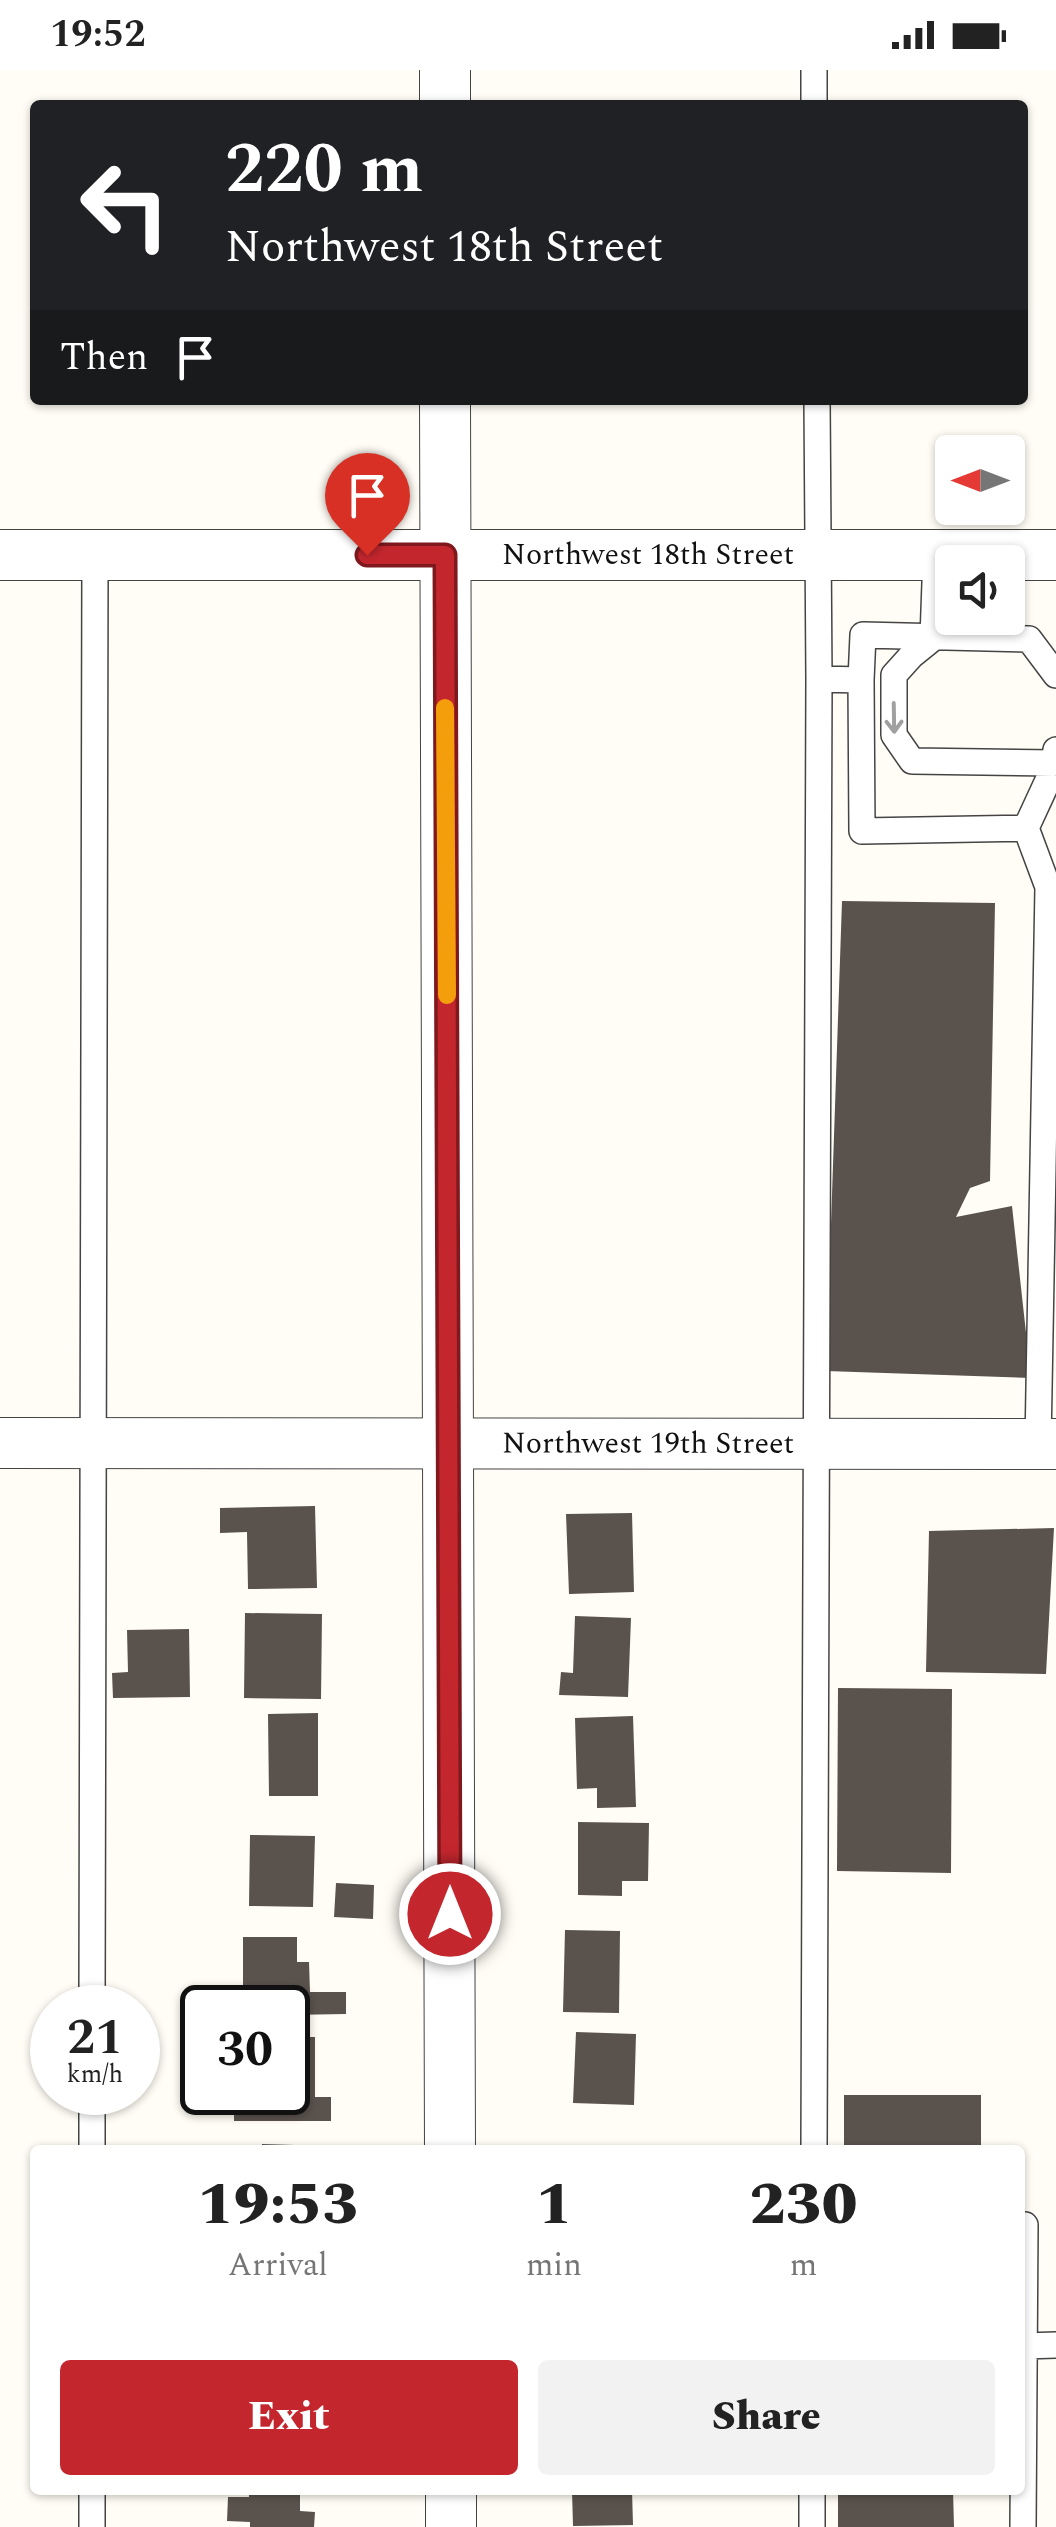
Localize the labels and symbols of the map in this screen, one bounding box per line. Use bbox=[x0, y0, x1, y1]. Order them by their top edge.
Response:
north arrow bbox=[935, 435, 1025, 525]
pin bbox=[325, 453, 410, 556]
street label: Northwest 18th Street bbox=[502, 532, 794, 578]
one-way arrow bbox=[885, 701, 904, 733]
street label: Northwest 19th Street bbox=[502, 1420, 794, 1467]
position arrow bbox=[398, 1862, 502, 1966]
speed limit sign: 30 bbox=[180, 1985, 310, 2115]

